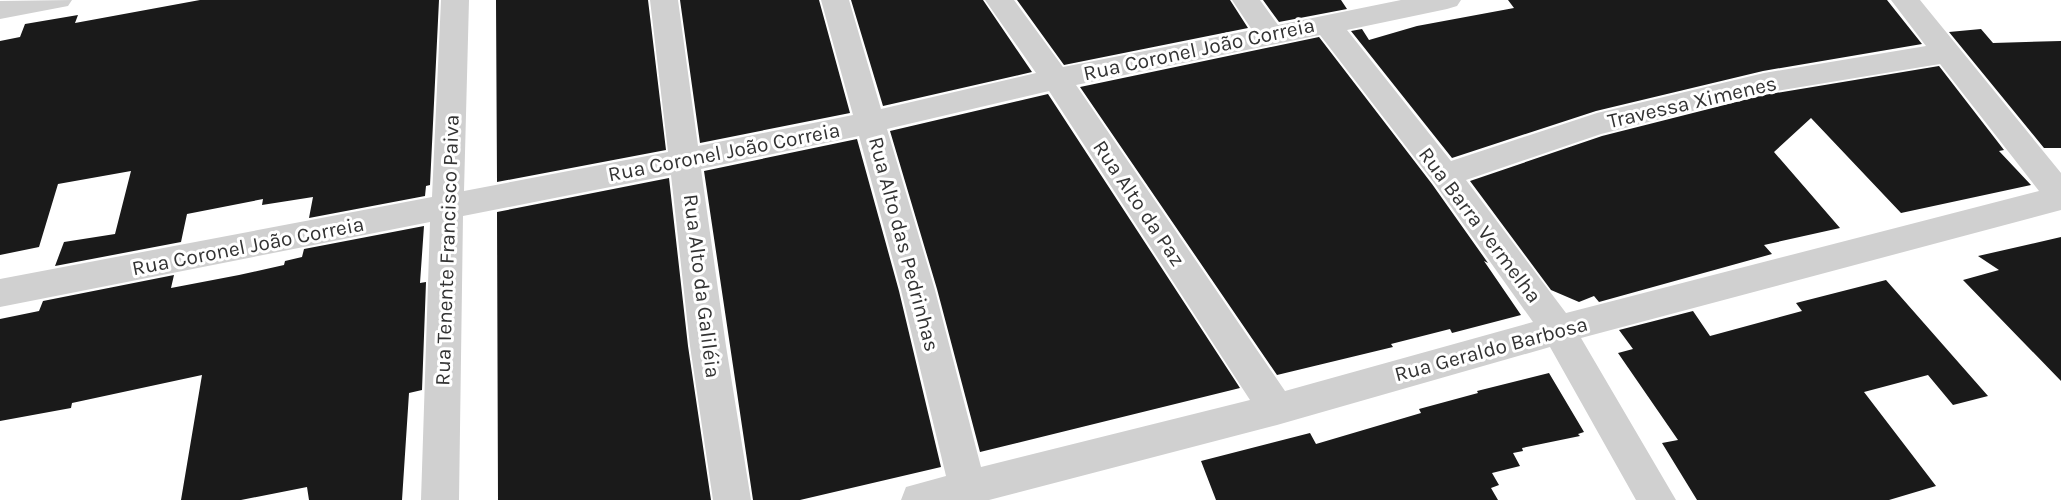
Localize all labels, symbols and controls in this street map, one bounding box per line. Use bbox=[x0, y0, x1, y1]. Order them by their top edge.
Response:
street label: Rua Coronel João Correia bbox=[1081, 13, 1317, 85]
street label: Travessa Ximenes bbox=[1605, 71, 1779, 133]
street label: Rua Tenente Francisco Paiva bbox=[430, 114, 464, 386]
street label: Rua Coronel João Correia bbox=[606, 118, 842, 186]
street label: Rua Alto das Pedrinhas bbox=[864, 134, 944, 354]
street label: Rua Alto da Paz bbox=[1088, 136, 1190, 270]
street label: Rua Barra Vermelha bbox=[1414, 142, 1546, 308]
street label: Rua Alto da Galiléia bbox=[679, 193, 725, 379]
street label: Rua Coronel João Correia bbox=[130, 212, 366, 280]
street label: Rua Geraldo Barbosa bbox=[1392, 312, 1590, 386]

